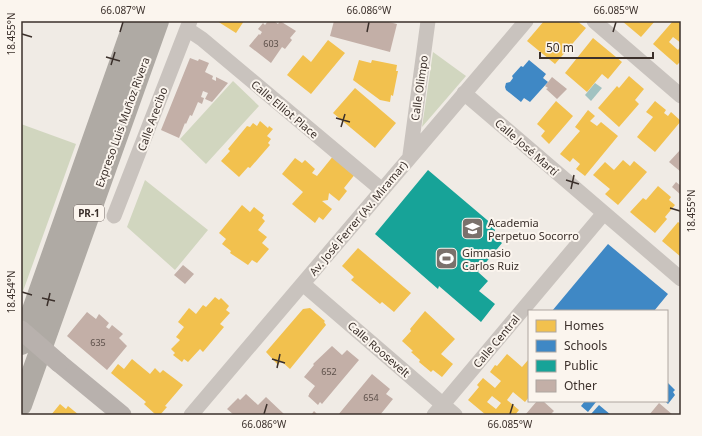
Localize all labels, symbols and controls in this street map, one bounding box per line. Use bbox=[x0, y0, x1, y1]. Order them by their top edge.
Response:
text: 66.087°W bbox=[101, 3, 146, 17]
text: 66.086°W bbox=[347, 3, 392, 17]
text: 66.085°W bbox=[594, 3, 639, 17]
text: 18.455°N bbox=[4, 12, 18, 56]
scale bar bbox=[540, 34, 653, 60]
house number: 603 bbox=[263, 37, 279, 50]
text: 50 m bbox=[546, 39, 574, 56]
street label: Calle Olimpo bbox=[407, 54, 431, 122]
street label: Expreso Luis Muñoz Rivera bbox=[91, 55, 153, 189]
street label: Calle Elliot Place bbox=[248, 77, 322, 141]
street label: Calle Arecibo bbox=[133, 85, 171, 153]
street label: Calle José Martí bbox=[492, 115, 563, 179]
street label: Av. José Ferrer (Av. Miramar) bbox=[306, 158, 410, 278]
text: 18.455°N bbox=[684, 189, 698, 233]
road number: PR-1 bbox=[74, 205, 104, 221]
school or university icon: Academia Perpetuo Socorro bbox=[460, 215, 486, 241]
place label: Academia Perpetuo Socorro bbox=[488, 215, 579, 243]
sports icon: Gimnasio Carlos Ruiz bbox=[433, 245, 459, 271]
place label: Gimnasio Carlos Ruiz bbox=[462, 245, 519, 273]
text: 18.454°N bbox=[4, 270, 18, 314]
legend bbox=[528, 310, 668, 402]
street label: Calle Central bbox=[469, 311, 523, 371]
text: Homes bbox=[564, 317, 604, 334]
street label: Calle Roosevelt bbox=[345, 318, 413, 380]
house number: 635 bbox=[90, 336, 106, 349]
text: Schools bbox=[564, 337, 607, 354]
text: Public bbox=[564, 357, 598, 374]
house number: 652 bbox=[321, 365, 337, 378]
text: Other bbox=[564, 377, 597, 394]
house number: 654 bbox=[363, 391, 379, 404]
text: 66.086°W bbox=[242, 417, 287, 431]
text: 66.085°W bbox=[488, 417, 533, 431]

